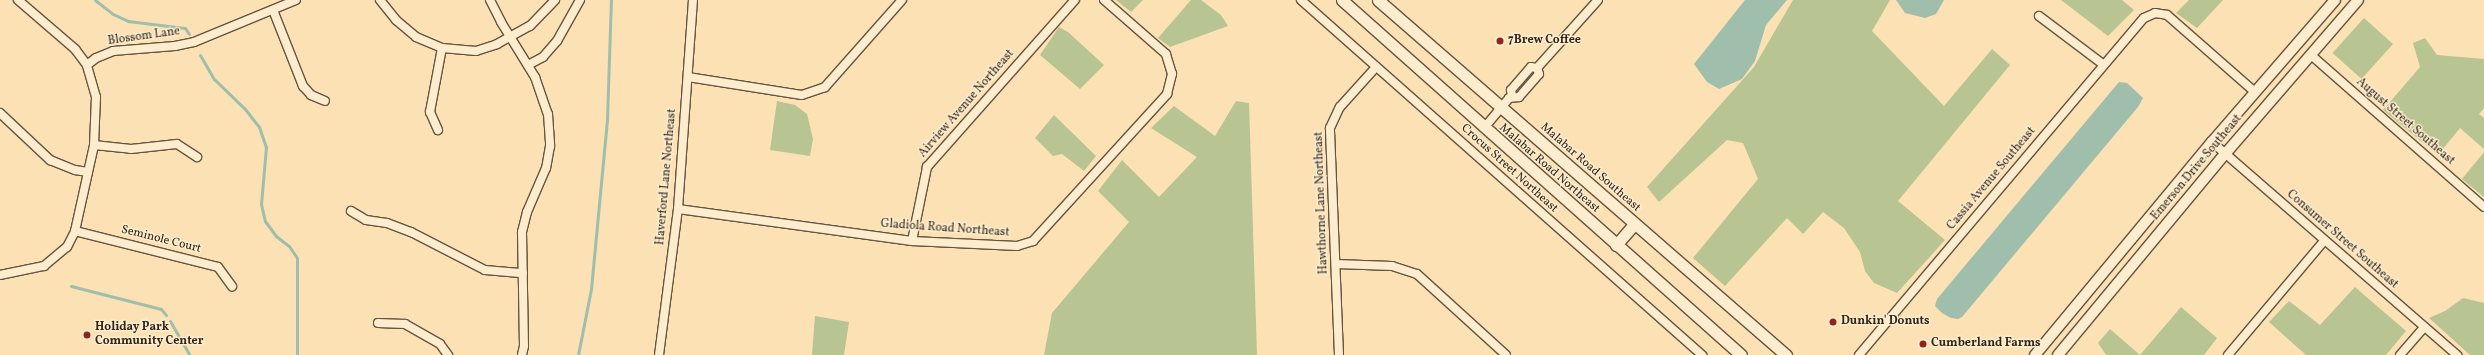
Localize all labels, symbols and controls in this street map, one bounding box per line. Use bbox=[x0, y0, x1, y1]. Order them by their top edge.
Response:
street label: Blossom Lane bbox=[107, 25, 181, 49]
place label: 7Brew Coffee bbox=[1508, 34, 1581, 48]
marker: 7Brew Coffee bbox=[1495, 36, 1505, 46]
street label: Airview Avenue Northeast bbox=[916, 47, 1018, 161]
street label: August Street Southeast bbox=[2353, 75, 2457, 169]
street label: Haverford Lane Northeast bbox=[654, 108, 680, 246]
street label: Emerson Drive Southeast bbox=[2149, 112, 2245, 224]
street label: Malabar Road Southeast bbox=[1537, 120, 1643, 216]
street label: Malabar Road Northeast bbox=[1496, 121, 1602, 217]
street label: Crocus Street Northeast bbox=[1458, 122, 1560, 216]
street label: Cassia Avenue Southeast bbox=[1945, 125, 2039, 233]
street label: Hawthorne Lane Northeast bbox=[1312, 131, 1332, 275]
street label: Consumer Street Southeast bbox=[2283, 188, 2401, 292]
street label: Gladiola Road Northeast bbox=[880, 217, 1010, 241]
street label: Seminole Court bbox=[120, 223, 202, 257]
place label: Dunkin' Donuts bbox=[1841, 315, 1930, 329]
marker: Dunkin' Donuts bbox=[1828, 317, 1838, 327]
place label: Holiday Park Community Center bbox=[95, 321, 204, 349]
marker: Holiday Park Community Center bbox=[82, 330, 92, 340]
place label: Cumberland Farms bbox=[1931, 337, 2041, 351]
marker: Cumberland Farms bbox=[1918, 339, 1928, 349]

